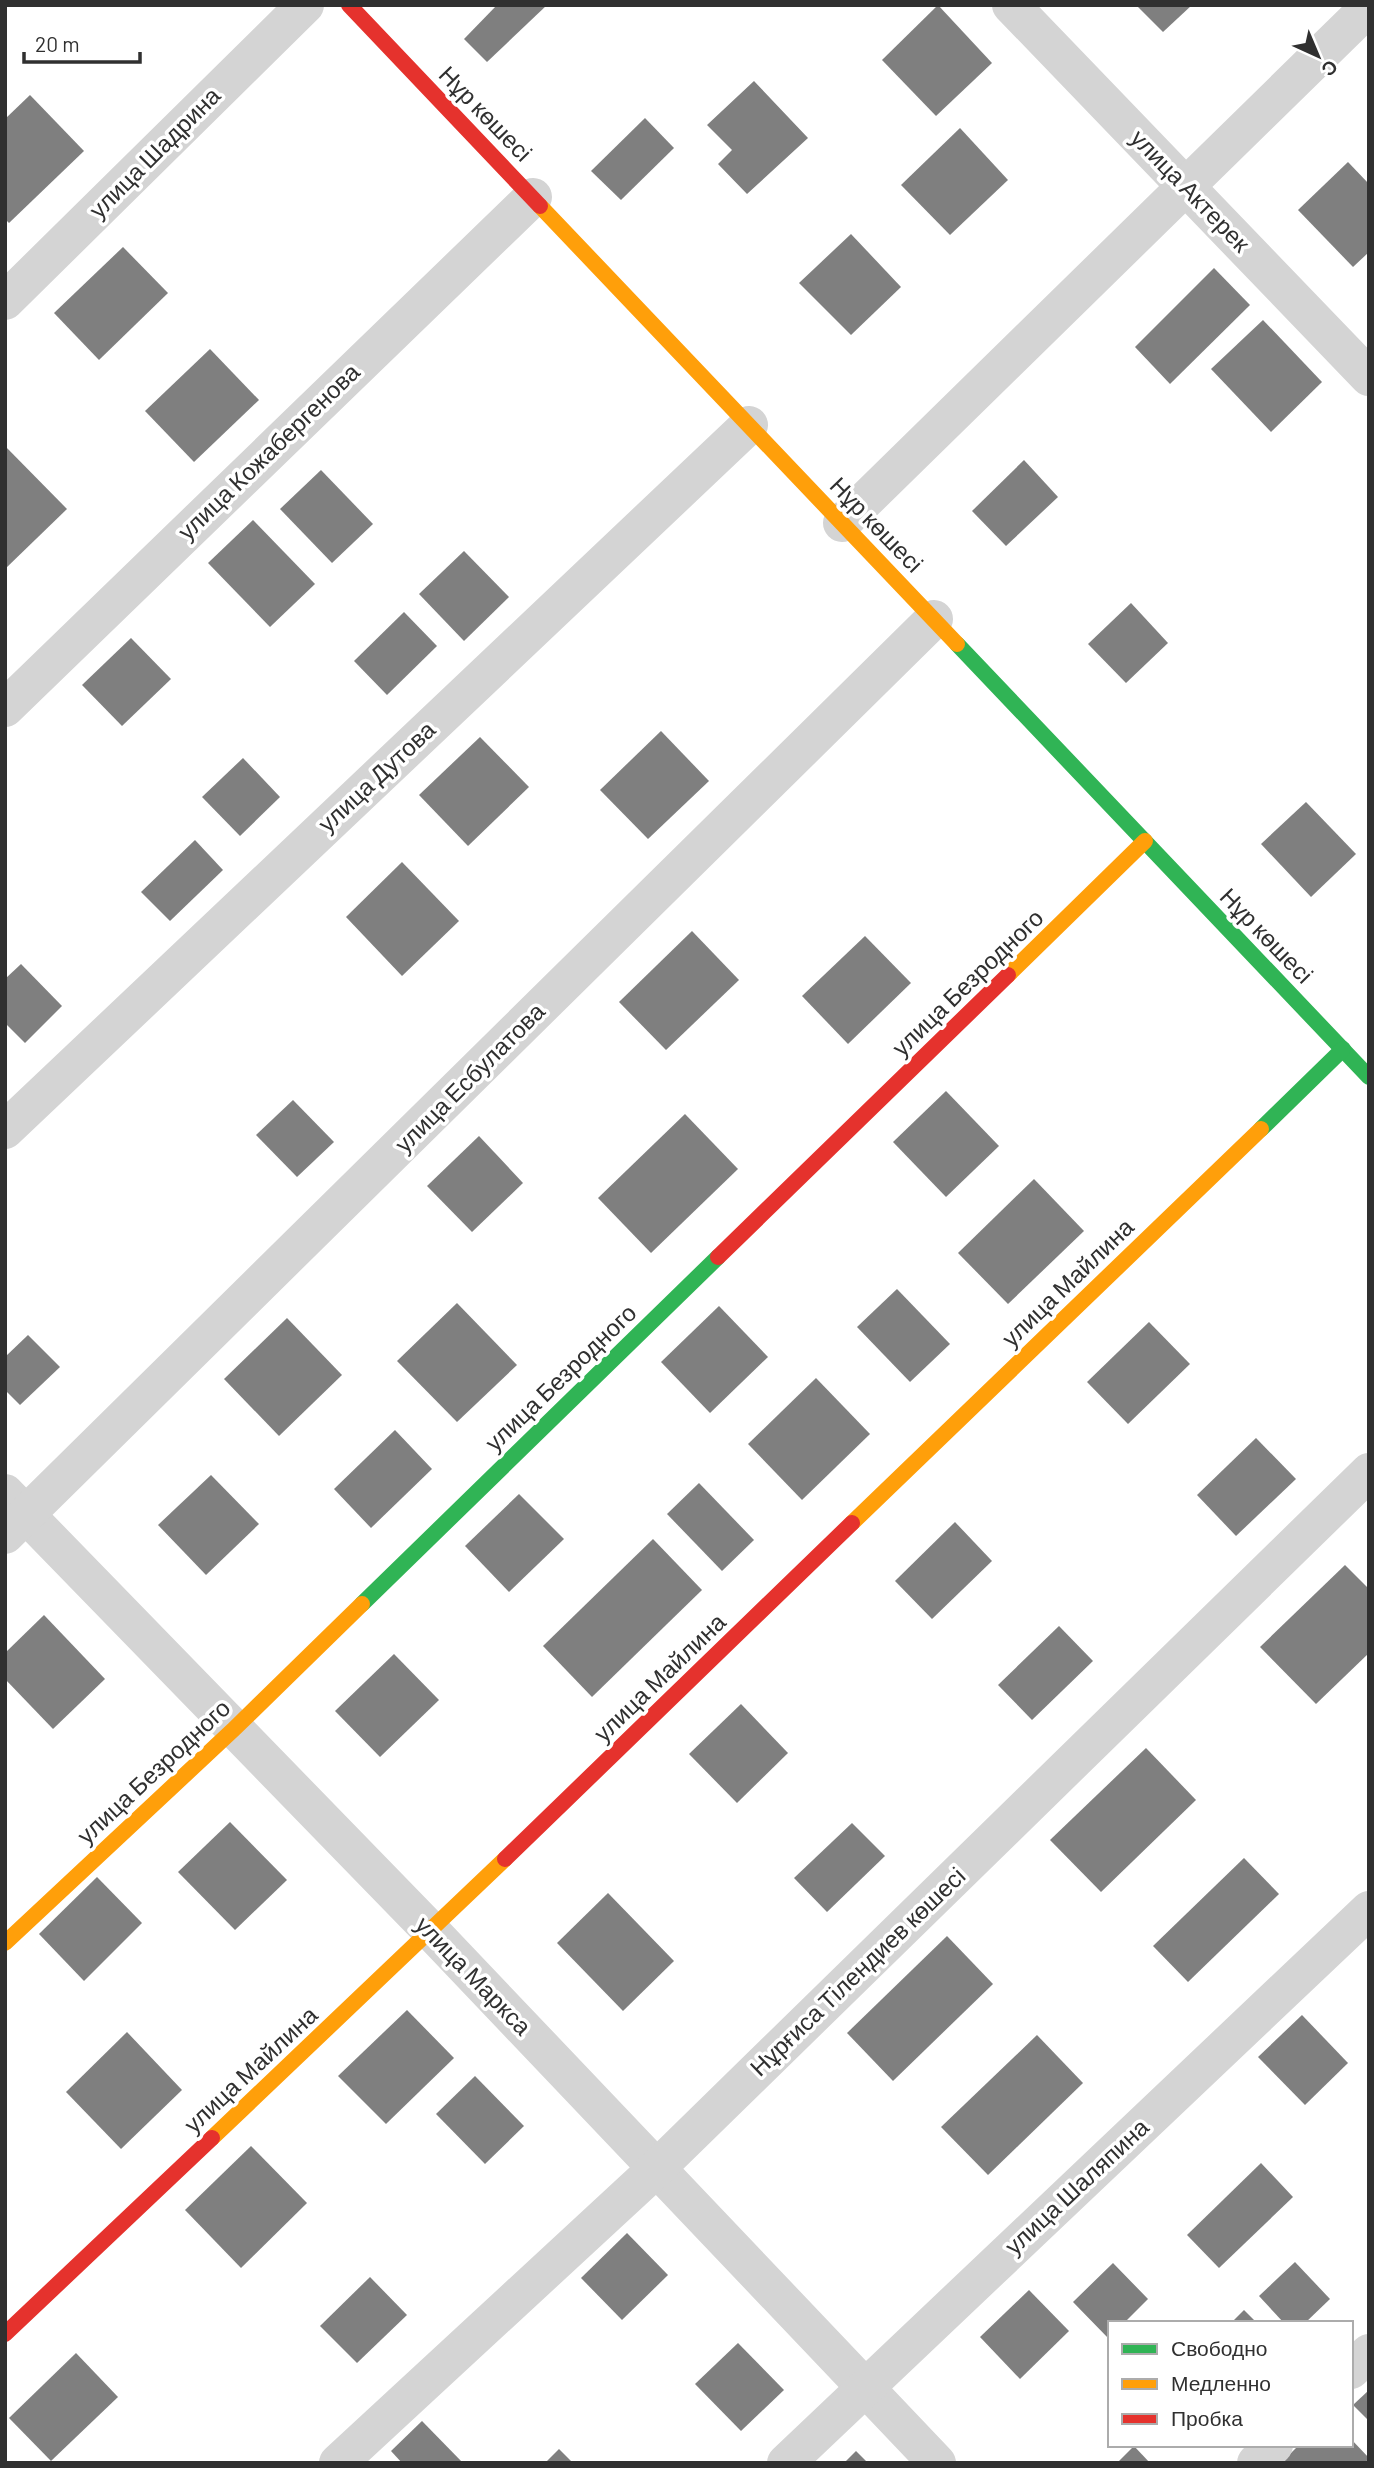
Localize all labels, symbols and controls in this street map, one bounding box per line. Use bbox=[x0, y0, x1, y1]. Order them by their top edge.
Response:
scale bar bbox=[24, 21, 140, 65]
north arrow bbox=[1283, 21, 1353, 91]
text: 20 m bbox=[35, 31, 80, 56]
text: С bbox=[1317, 56, 1343, 82]
street label: Нұр көшесі bbox=[434, 59, 539, 167]
street label: улица Шадрина bbox=[82, 80, 226, 224]
street label: улица Актерек bbox=[1125, 123, 1257, 258]
street label: улица Кожабергенова bbox=[171, 356, 365, 545]
street label: Нұр көшесі bbox=[825, 470, 930, 578]
street label: улица Дутова bbox=[311, 714, 441, 837]
street label: Нұр көшесі bbox=[1215, 881, 1320, 989]
street label: улица Безродного bbox=[885, 902, 1048, 1061]
street label: улица Есбулатова bbox=[388, 996, 550, 1158]
street label: улица Майлина bbox=[995, 1211, 1139, 1352]
street label: улица Безродного bbox=[478, 1297, 641, 1456]
street label: улица Майлина bbox=[587, 1606, 731, 1747]
street label: улица Безродного bbox=[70, 1693, 236, 1849]
street label: Нұрғиса Тілендиев көшесі bbox=[743, 1861, 971, 2081]
street label: улица Маркса bbox=[410, 1910, 538, 2041]
street label: улица Майлина bbox=[177, 1999, 323, 2138]
street label: улица Шаляпина bbox=[998, 2111, 1154, 2260]
legend bbox=[1108, 2321, 1353, 2447]
text: Свободно bbox=[1171, 2335, 1268, 2360]
text: Медленно bbox=[1171, 2370, 1271, 2395]
text: Пробка bbox=[1171, 2405, 1243, 2430]

